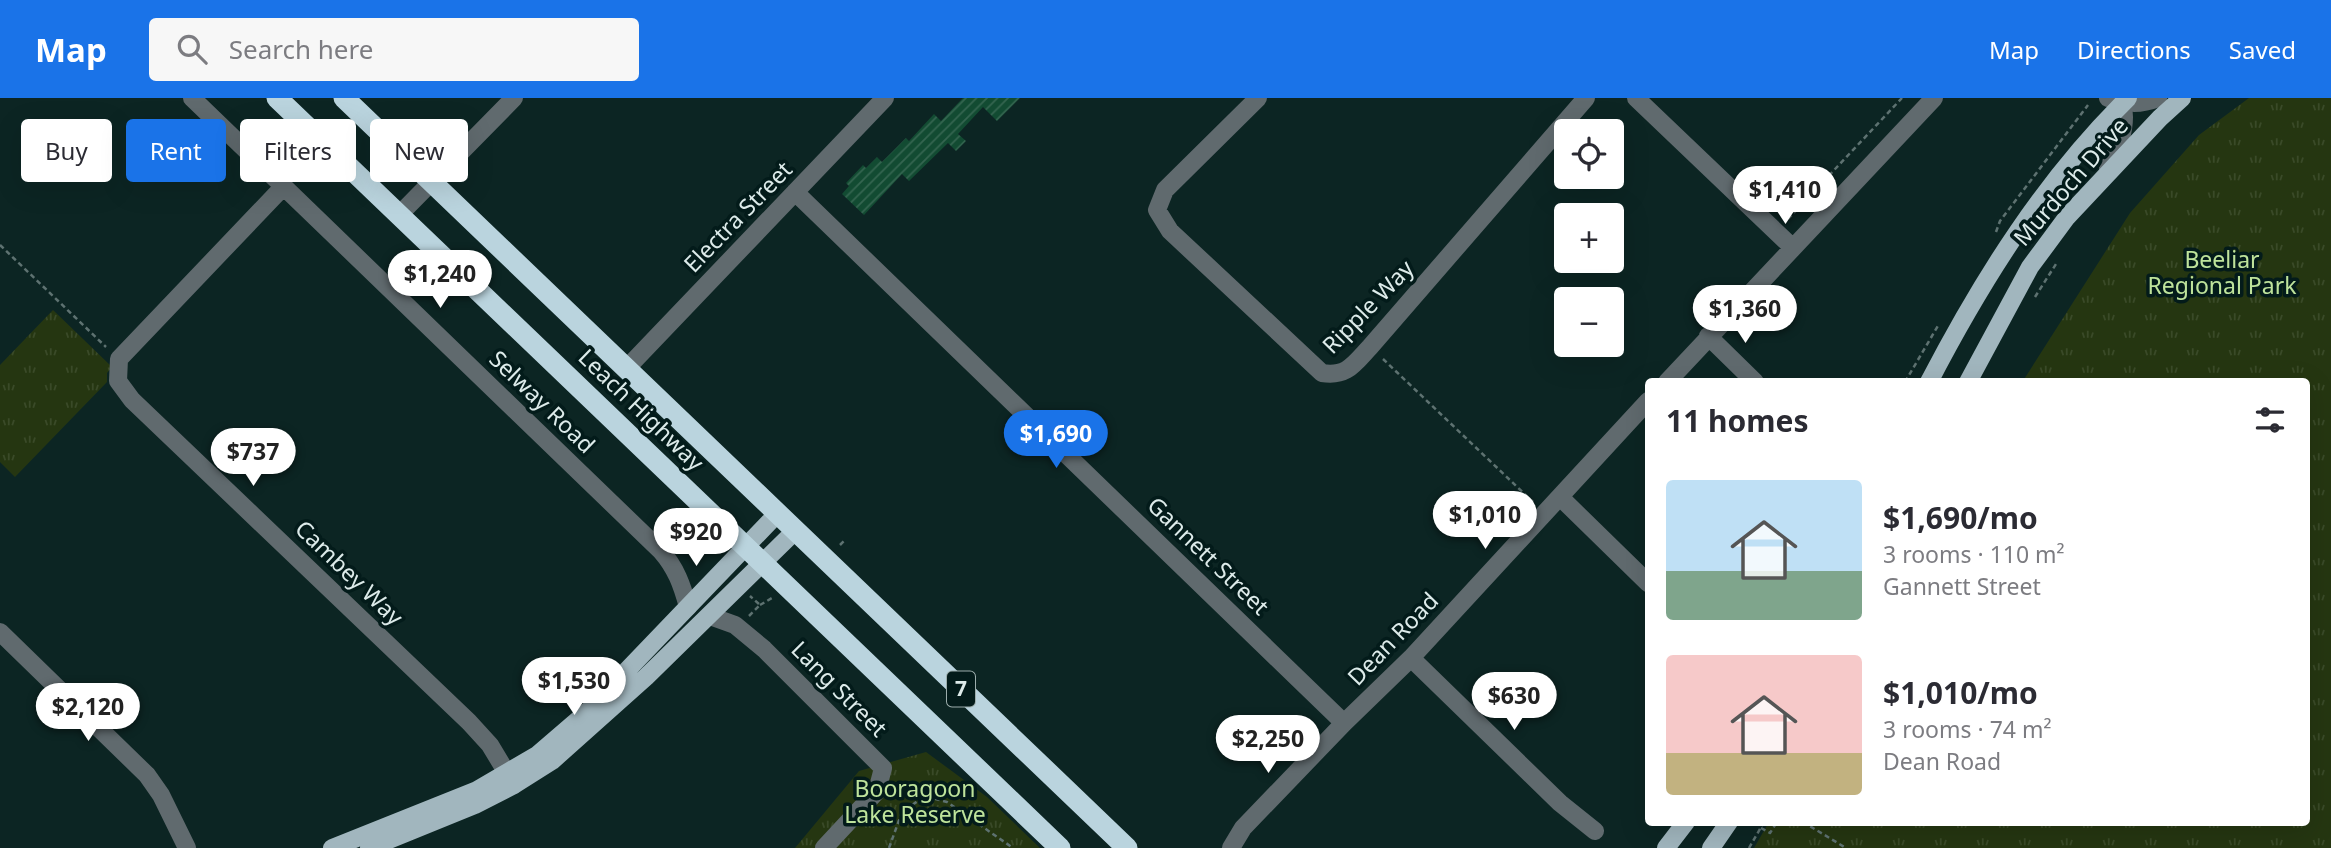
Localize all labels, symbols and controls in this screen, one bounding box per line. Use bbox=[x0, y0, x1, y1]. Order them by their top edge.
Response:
search box bbox=[149, 18, 639, 81]
text: Map bbox=[35, 27, 107, 72]
icon: search bbox=[173, 30, 211, 68]
text: Search here bbox=[229, 31, 373, 67]
text: Map bbox=[1989, 33, 2039, 66]
text: Directions bbox=[2077, 33, 2191, 66]
text: Saved bbox=[2229, 33, 2296, 66]
street label: Murdoch Drive bbox=[2006, 110, 2135, 252]
chip: Buy bbox=[21, 119, 112, 182]
chip: Rent bbox=[126, 119, 226, 182]
chip: Filters bbox=[240, 119, 356, 182]
chip: New bbox=[370, 119, 468, 182]
map controls bbox=[1554, 119, 1624, 357]
button: locate bbox=[1554, 119, 1624, 189]
street label: Electra Street bbox=[676, 154, 799, 279]
pin: $1,410 bbox=[1728, 166, 1842, 226]
text: $1,410 bbox=[1749, 173, 1821, 205]
button: + bbox=[1554, 203, 1624, 273]
park label: Beeliar Regional Park bbox=[2148, 243, 2297, 301]
pin: $1,240 bbox=[383, 250, 497, 310]
street label: Ripple Way bbox=[1314, 252, 1420, 360]
text: $1,240 bbox=[404, 257, 476, 289]
pin: $1,360 bbox=[1688, 286, 1802, 345]
button: − bbox=[1554, 287, 1624, 357]
text: $1,360 bbox=[1709, 292, 1781, 324]
street label: Leach Highway bbox=[572, 341, 712, 478]
street label: Selway Road bbox=[483, 343, 603, 460]
text: 11 homes bbox=[1666, 400, 1809, 441]
icon: filters bbox=[2251, 401, 2289, 439]
pin: $1,690 bbox=[999, 410, 1113, 470]
text: $1,690 bbox=[1020, 417, 1092, 449]
pin: $737 bbox=[212, 428, 294, 488]
text: $737 bbox=[227, 435, 279, 467]
street label: Gannett Street bbox=[1141, 489, 1277, 622]
pin: $1,010 bbox=[1428, 491, 1542, 551]
text: $1,690/mo bbox=[1883, 497, 2038, 538]
text: $1,010 bbox=[1449, 498, 1521, 530]
pin: $920 bbox=[655, 508, 737, 568]
icon: home bbox=[1722, 508, 1806, 592]
street label: Cambey Way bbox=[289, 513, 411, 632]
text: $920 bbox=[670, 515, 722, 547]
text: 3 rooms · 110 m² bbox=[1883, 538, 2065, 570]
text: Gannett Street bbox=[1883, 570, 2041, 602]
street label: Dean Road bbox=[1340, 585, 1445, 692]
street label: Lang Street bbox=[785, 633, 895, 743]
pin: $1,530 bbox=[517, 658, 631, 717]
text: $1,530 bbox=[538, 664, 610, 696]
road number: 7 bbox=[947, 672, 975, 706]
pin: $630 bbox=[1473, 672, 1555, 732]
text: $1,010/mo bbox=[1883, 672, 2038, 713]
text: $630 bbox=[1488, 679, 1540, 711]
icon: home bbox=[1722, 683, 1806, 767]
pin: $2,120 bbox=[31, 684, 145, 743]
text: $2,120 bbox=[52, 690, 124, 722]
text: 3 rooms · 74 m² bbox=[1883, 713, 2052, 745]
pin: $2,250 bbox=[1211, 716, 1325, 775]
text: $2,250 bbox=[1232, 722, 1304, 754]
text: Dean Road bbox=[1883, 745, 2001, 777]
park label: Booragoon Lake Reserve bbox=[844, 772, 986, 830]

